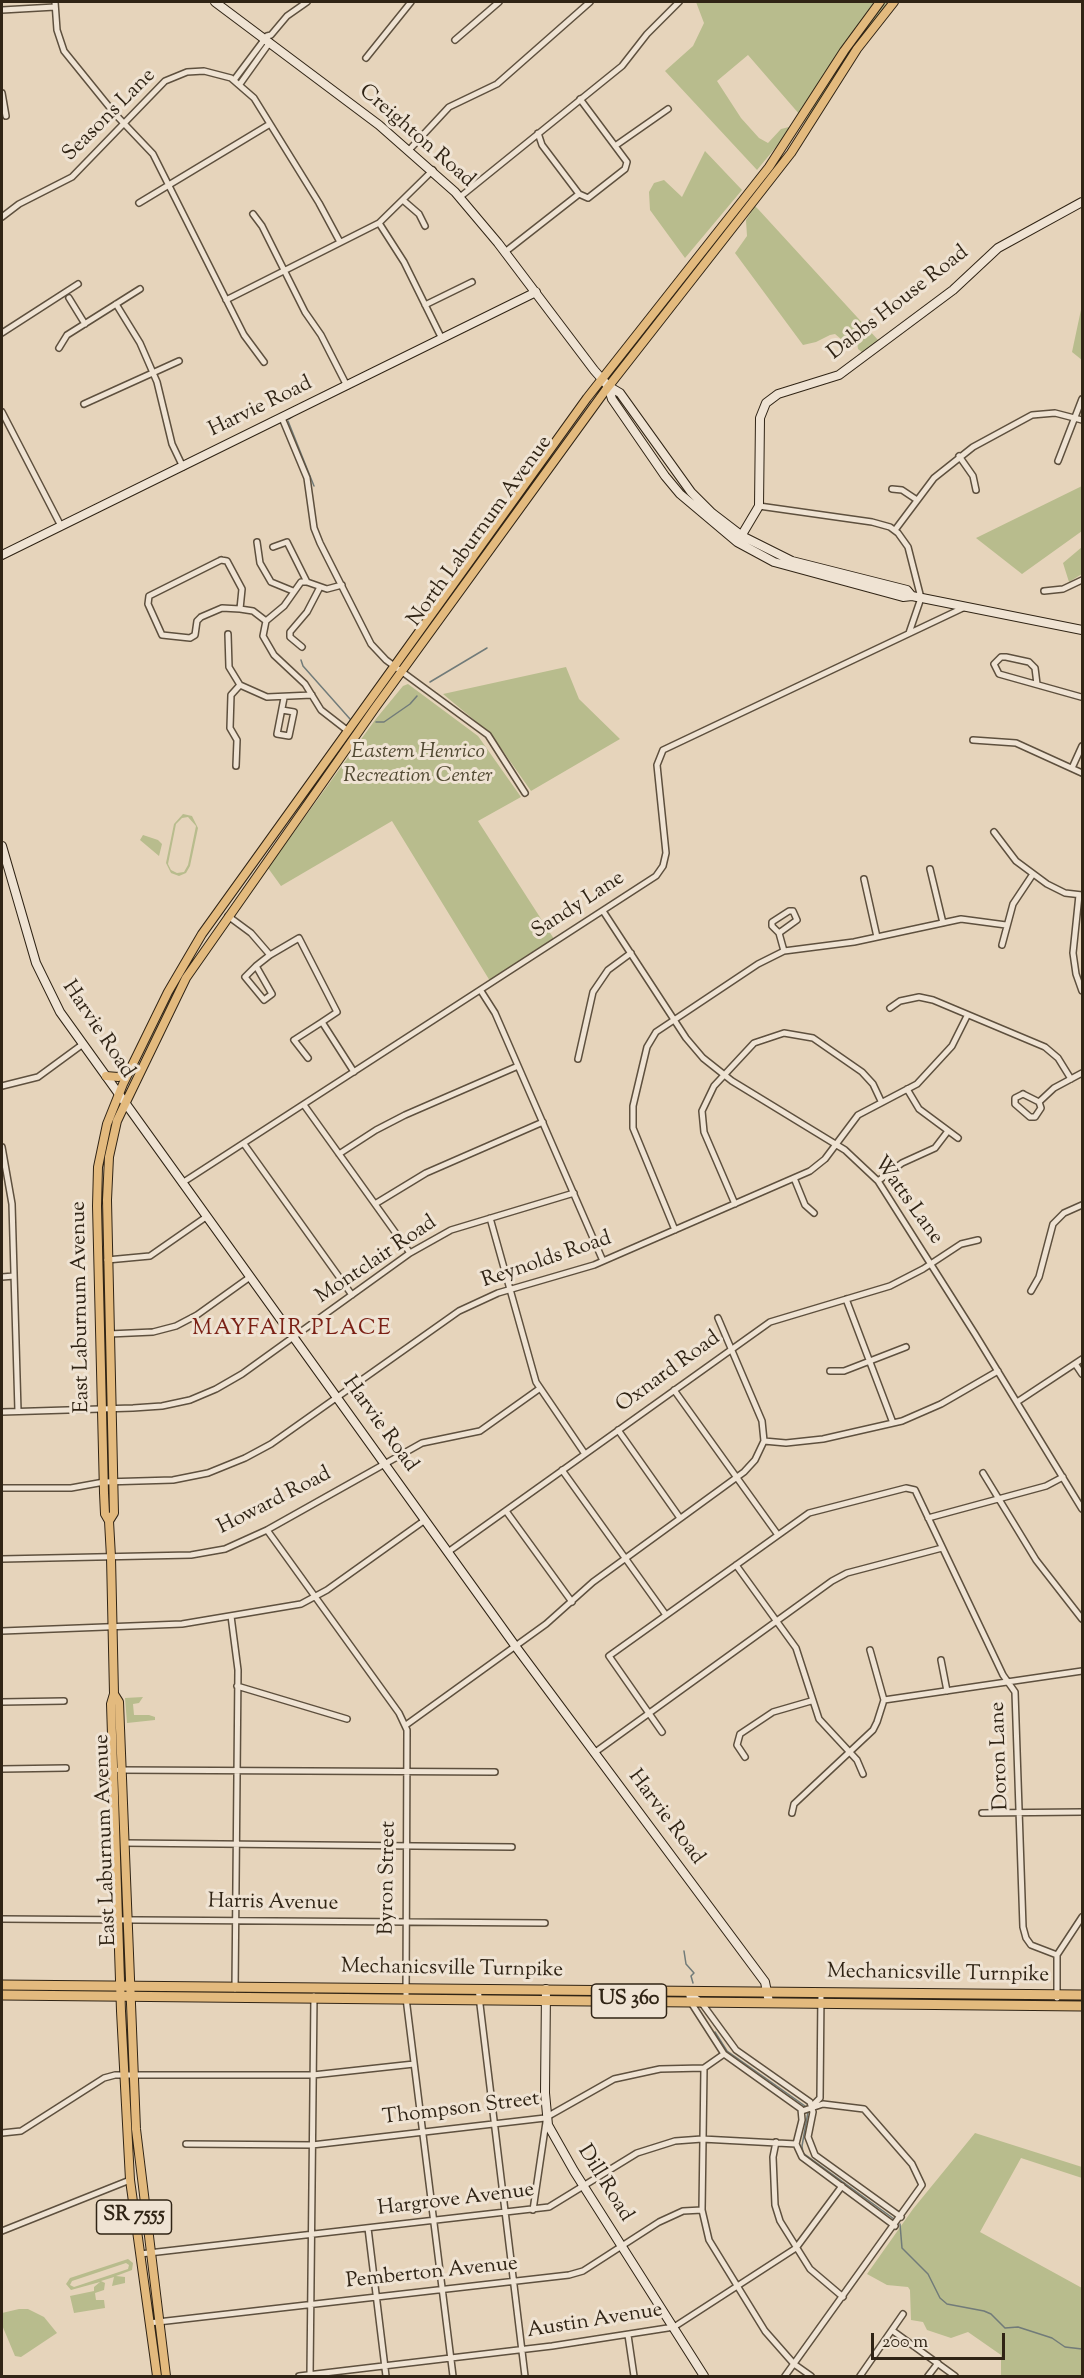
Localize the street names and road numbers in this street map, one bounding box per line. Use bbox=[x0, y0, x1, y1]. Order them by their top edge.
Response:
street label: Seasons Lane bbox=[58, 64, 162, 168]
street label: Creighton Road bbox=[353, 80, 479, 194]
street label: Dabbs House Road bbox=[824, 241, 974, 367]
street label: Harvie Road bbox=[205, 372, 317, 444]
street label: North Laburnum Avenue bbox=[403, 432, 559, 632]
street label: Sandy Lane bbox=[528, 867, 630, 945]
street label: Harvie Road bbox=[55, 976, 139, 1084]
street label: Watts Lane bbox=[867, 1152, 947, 1250]
street label: East Laburnum Avenue bbox=[68, 1201, 96, 1413]
street label: Montclair Road bbox=[312, 1211, 442, 1311]
street label: Reynolds Road bbox=[479, 1227, 615, 1295]
street label: Oxnard Road bbox=[612, 1327, 726, 1419]
street label: Harvie Road bbox=[336, 1372, 422, 1478]
street label: Howard Road bbox=[214, 1463, 336, 1541]
street label: Doron Lane bbox=[987, 1701, 1015, 1811]
street label: East Laburnum Avenue bbox=[91, 1734, 123, 1946]
street label: Harvie Road bbox=[621, 1766, 709, 1870]
street label: Byron Street bbox=[375, 1821, 403, 1935]
street label: Harris Avenue bbox=[207, 1890, 339, 1918]
street label: Mechanicsville Turnpike bbox=[341, 1955, 563, 1985]
street label: Mechanicsville Turnpike bbox=[827, 1960, 1049, 1990]
road number: US 360 bbox=[592, 1984, 666, 2018]
street label: Thompson Street bbox=[381, 2088, 541, 2132]
street label: Dill Road bbox=[571, 2141, 637, 2227]
street label: Hargrove Avenue bbox=[376, 2179, 536, 2223]
road number: SR 7555 bbox=[96, 2200, 172, 2234]
street label: Pemberton Avenue bbox=[345, 2252, 519, 2296]
street label: Austin Avenue bbox=[525, 2299, 665, 2345]

